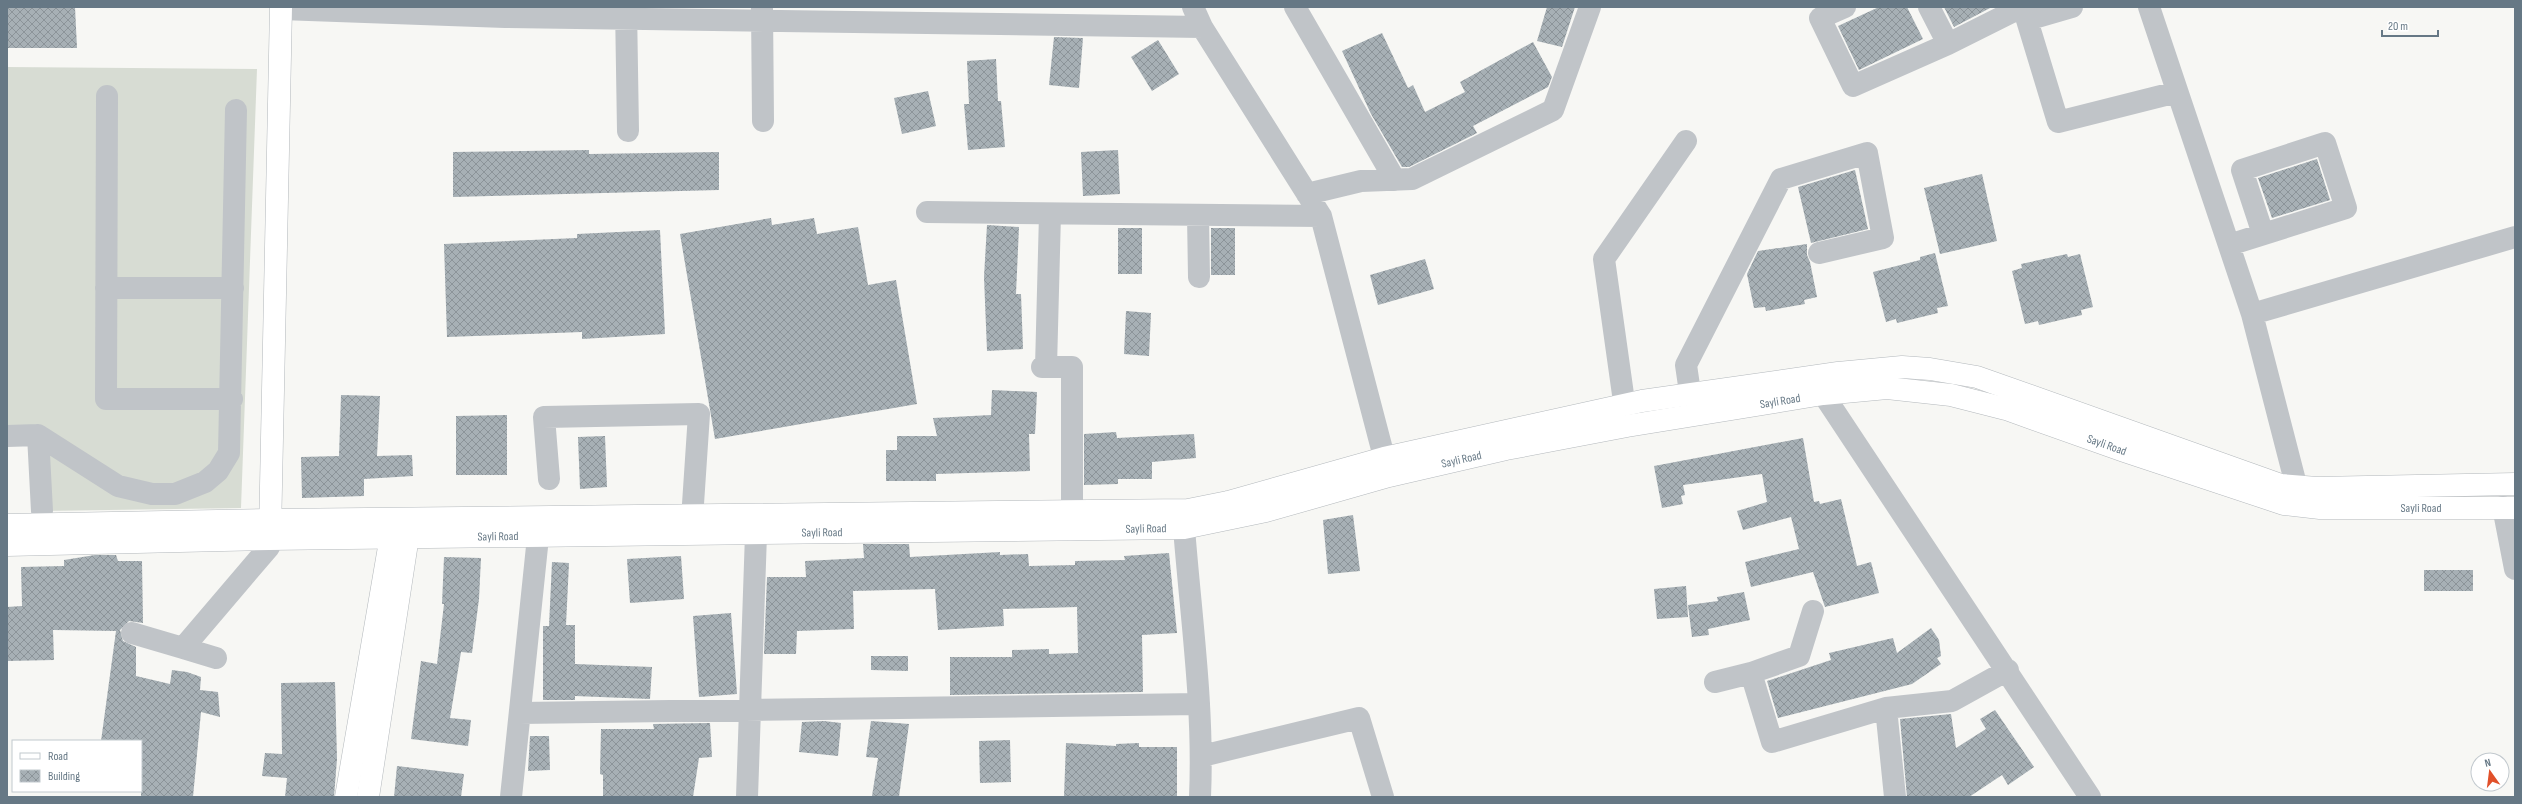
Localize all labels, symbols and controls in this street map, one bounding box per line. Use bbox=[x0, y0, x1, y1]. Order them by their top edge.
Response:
scale bar bbox=[2382, 12, 2438, 38]
text: 20 m bbox=[2388, 19, 2408, 34]
street label: Sayli Road bbox=[1759, 390, 1801, 412]
street label: Sayli Road bbox=[2085, 431, 2129, 459]
street label: Sayli Road bbox=[1440, 447, 1483, 471]
street label: Sayli Road bbox=[2400, 501, 2441, 516]
street label: Sayli Road bbox=[1125, 521, 1166, 536]
street label: Sayli Road bbox=[801, 525, 842, 540]
street label: Sayli Road bbox=[477, 529, 518, 544]
legend bbox=[12, 740, 142, 792]
text: Road bbox=[48, 749, 68, 764]
north arrow bbox=[2470, 752, 2510, 792]
text: N bbox=[2483, 756, 2492, 770]
text: Building bbox=[48, 769, 80, 784]

